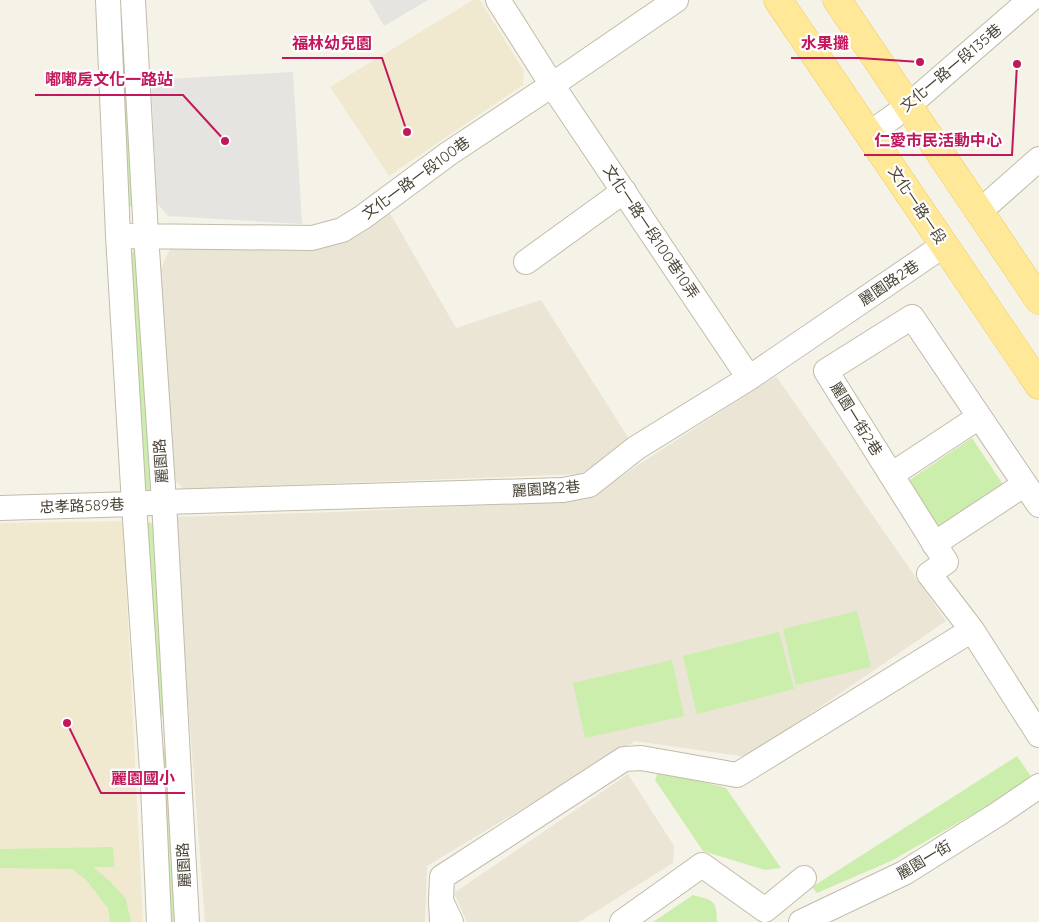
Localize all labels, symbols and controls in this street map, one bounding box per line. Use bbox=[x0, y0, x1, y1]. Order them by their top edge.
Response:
street label: 文化一路一段135巷 bbox=[896, 20, 1005, 116]
callout: 福林幼兒園 bbox=[282, 27, 382, 58]
callout: 水果攤 bbox=[791, 27, 859, 58]
text: 福林幼兒園 bbox=[292, 33, 372, 53]
text: 水果攤 bbox=[801, 33, 849, 53]
callout: 嘟嘟房文化一路站 bbox=[35, 64, 183, 95]
text: 嘟嘟房文化一路站 bbox=[45, 69, 173, 89]
callout: 仁愛市民活動中心 bbox=[864, 124, 1012, 155]
text: 仁愛市民活動中心 bbox=[874, 130, 1002, 150]
street label: 文化一路一段100巷 bbox=[358, 132, 473, 223]
street label: 文化一路一段100巷10弄 bbox=[599, 161, 703, 302]
street label: 文化一路一段 bbox=[884, 162, 950, 247]
street label: 麗園路2巷 bbox=[855, 256, 922, 310]
street label: 麗園一街2巷 bbox=[826, 378, 887, 459]
street label: 麗園路 bbox=[149, 438, 172, 484]
street label: 麗園路2巷 bbox=[511, 477, 581, 500]
street label: 忠孝路589巷 bbox=[39, 495, 125, 516]
callout: 麗園國小 bbox=[101, 762, 185, 793]
text: 麗園國小 bbox=[111, 768, 175, 788]
street label: 麗園一街 bbox=[893, 836, 954, 883]
street label: 麗園路 bbox=[173, 842, 194, 888]

